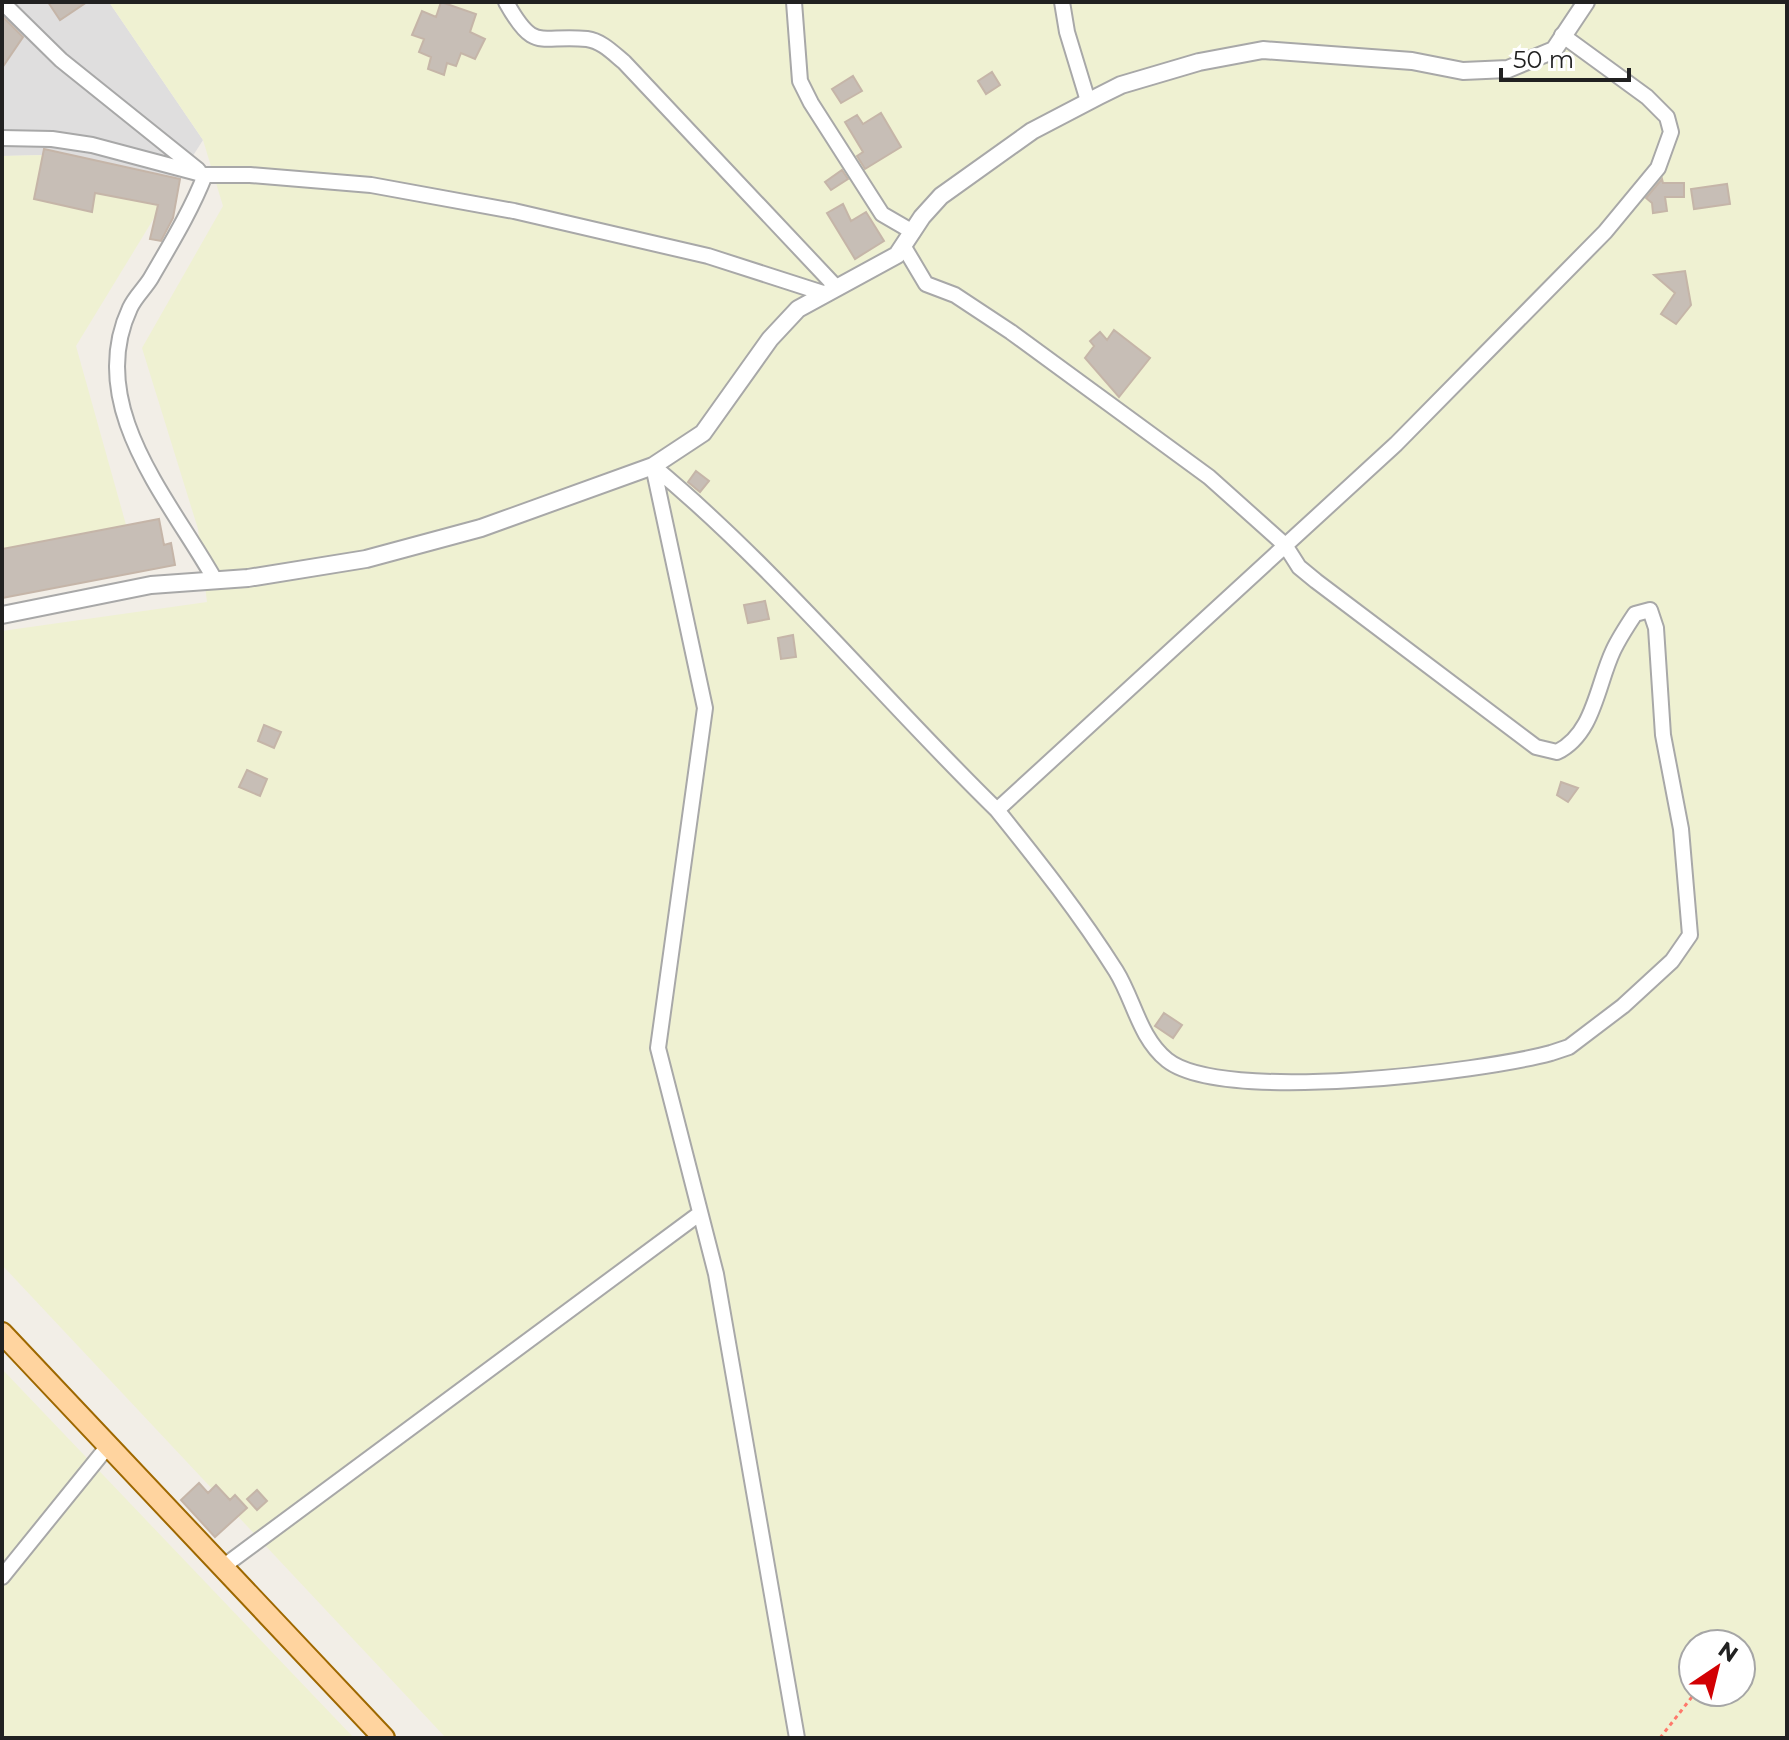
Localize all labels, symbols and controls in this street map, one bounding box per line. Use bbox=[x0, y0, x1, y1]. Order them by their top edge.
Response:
scale bar bbox=[1501, 32, 1629, 82]
text: 50 m bbox=[1513, 45, 1574, 74]
north arrow bbox=[1677, 1628, 1757, 1708]
text: N bbox=[1713, 1636, 1743, 1668]

